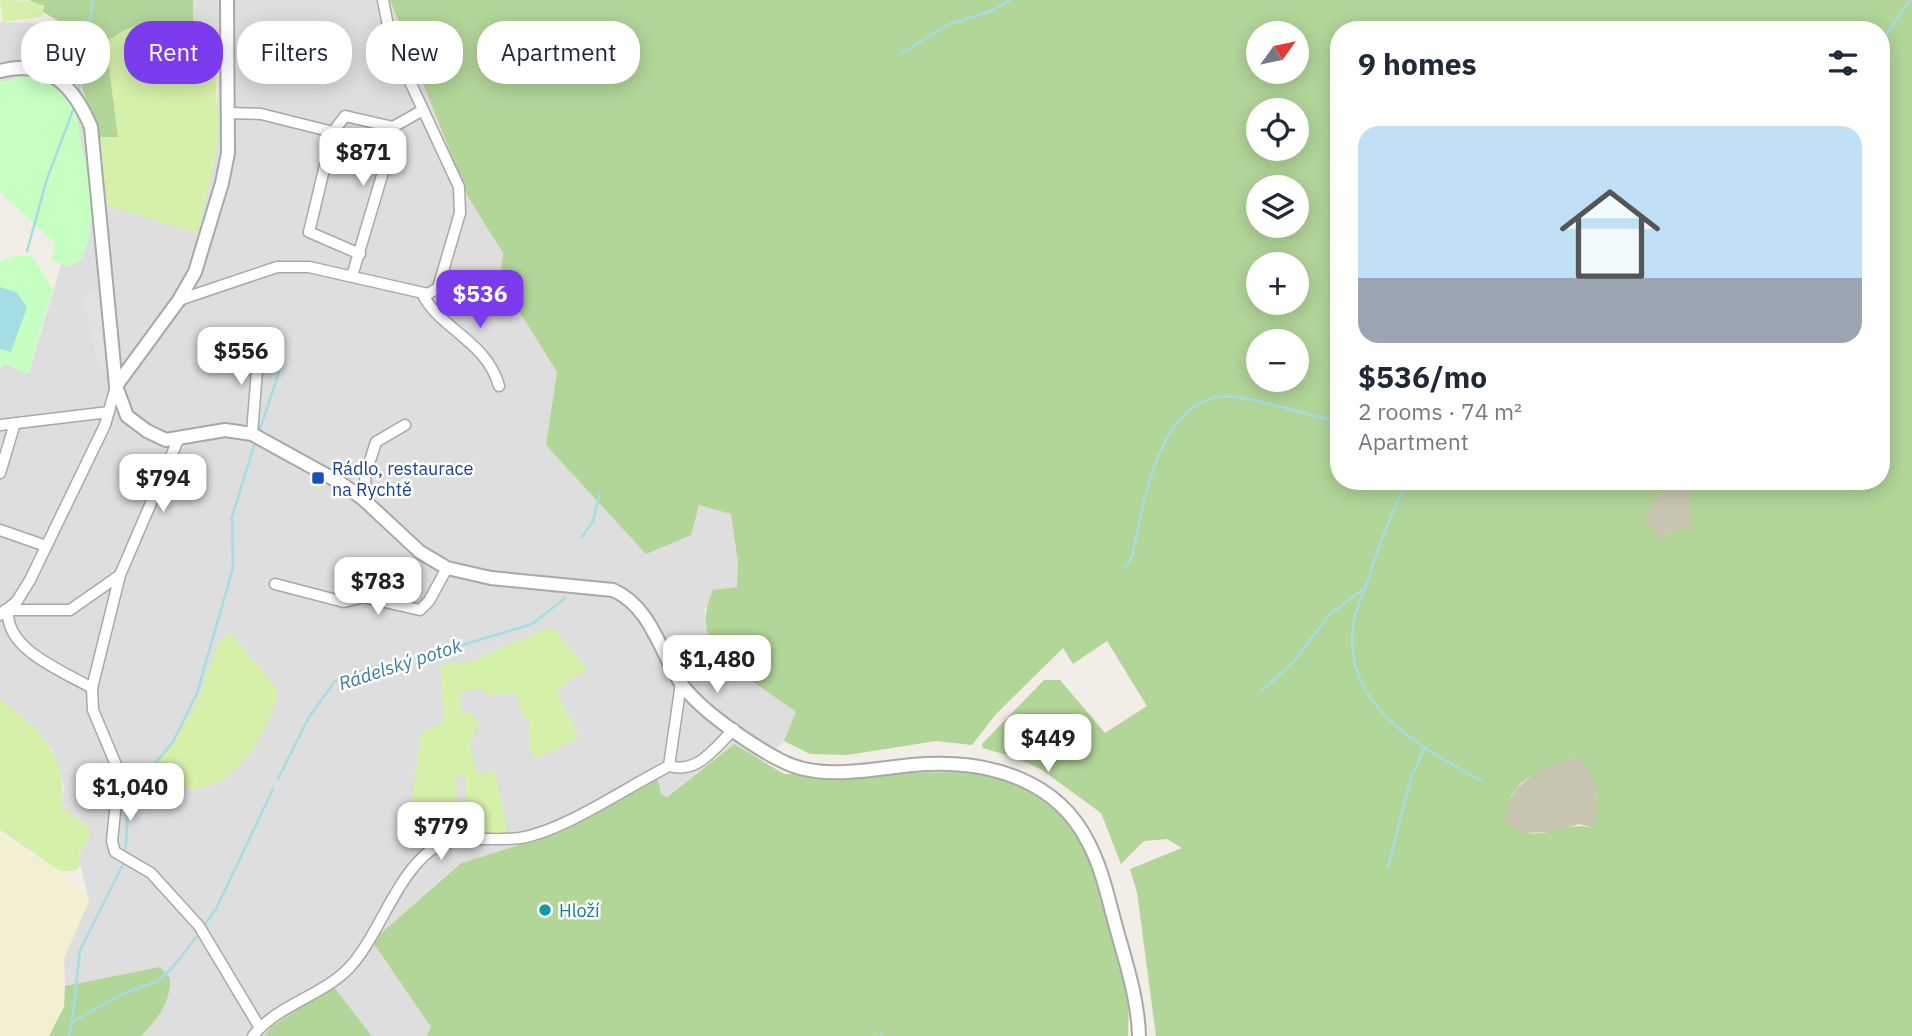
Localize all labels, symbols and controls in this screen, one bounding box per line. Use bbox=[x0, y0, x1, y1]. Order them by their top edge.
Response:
chip: Buy bbox=[21, 21, 110, 84]
chip: Rent bbox=[124, 21, 223, 84]
chip: Filters bbox=[237, 21, 352, 84]
chip: New bbox=[366, 21, 463, 84]
chip: Apartment bbox=[477, 21, 640, 84]
north arrow bbox=[1246, 21, 1309, 84]
map controls bbox=[1246, 21, 1309, 392]
text: 9 homes bbox=[1358, 44, 1477, 83]
icon: filters bbox=[1824, 44, 1862, 82]
button: locate bbox=[1246, 98, 1309, 161]
pin: $871 bbox=[322, 128, 404, 188]
text: $871 bbox=[335, 136, 391, 166]
icon: home bbox=[1547, 171, 1673, 297]
button: layers bbox=[1246, 175, 1309, 238]
button: + bbox=[1246, 252, 1309, 315]
pin: $536 bbox=[439, 270, 521, 330]
text: $536 bbox=[452, 278, 508, 308]
pin: $556 bbox=[200, 328, 282, 387]
button: − bbox=[1246, 329, 1309, 392]
text: $556 bbox=[213, 335, 269, 365]
text: $536/mo bbox=[1358, 357, 1487, 396]
text: 2 rooms · 74 m² bbox=[1358, 396, 1522, 426]
text: Apartment bbox=[1358, 426, 1469, 456]
pin: $794 bbox=[122, 454, 204, 514]
place label: Rádlo, restaurace na Rychtě bbox=[332, 457, 473, 501]
text: $794 bbox=[135, 462, 191, 492]
marker: Rádlo, restaurace na Rychtě bbox=[310, 470, 326, 486]
pin: $783 bbox=[337, 558, 419, 617]
text: $783 bbox=[350, 565, 406, 595]
water label: Rádelský potok bbox=[335, 632, 466, 695]
pin: $1,480 bbox=[660, 636, 774, 695]
text: $1,480 bbox=[679, 643, 755, 673]
pin: $449 bbox=[1007, 714, 1089, 774]
text: $449 bbox=[1020, 722, 1076, 752]
pin: $1,040 bbox=[73, 764, 187, 823]
text: $1,040 bbox=[92, 771, 168, 801]
pin: $779 bbox=[400, 802, 482, 862]
text: $779 bbox=[413, 810, 469, 840]
place label: Hloží bbox=[559, 899, 600, 922]
marker: Hloží bbox=[537, 902, 553, 918]

